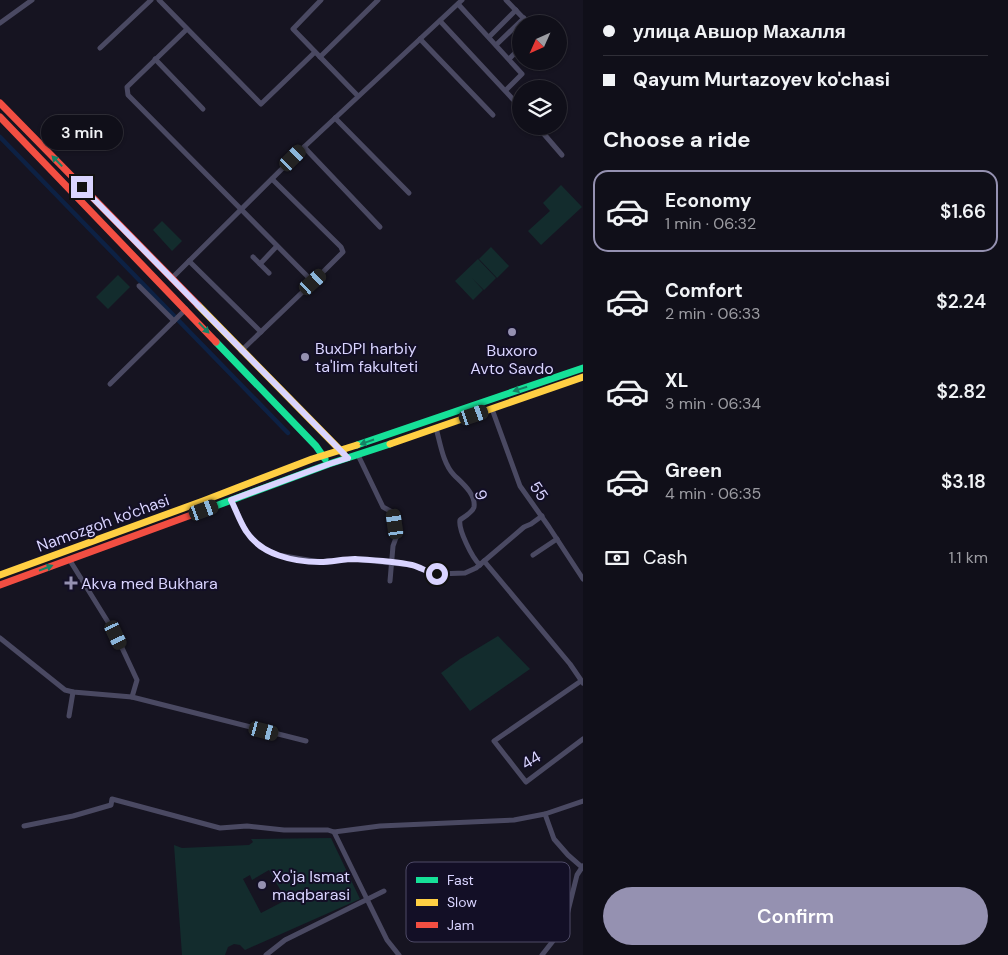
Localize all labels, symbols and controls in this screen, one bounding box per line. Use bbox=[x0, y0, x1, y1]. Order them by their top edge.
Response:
north arrow bbox=[512, 15, 568, 70]
map controls bbox=[512, 15, 567, 135]
text: улица Авшор Махалля bbox=[633, 19, 846, 44]
text: Qayum Murtazoyev ko'chasi bbox=[633, 67, 890, 92]
button: layers bbox=[512, 80, 567, 135]
callout: 3 min bbox=[41, 114, 123, 150]
text: 3 min bbox=[61, 122, 103, 143]
text: Choose a ride bbox=[603, 125, 751, 154]
car bbox=[277, 142, 308, 174]
one-way arrow bbox=[51, 155, 63, 167]
route end bbox=[71, 176, 93, 198]
text: Economy bbox=[665, 188, 752, 213]
icon: car bbox=[605, 189, 650, 234]
text: $1.66 bbox=[940, 199, 986, 224]
text: 1 min · 06:32 bbox=[665, 213, 756, 234]
car bbox=[296, 266, 329, 298]
text: Comfort bbox=[665, 278, 743, 303]
icon: car bbox=[605, 279, 650, 324]
text: $2.24 bbox=[936, 289, 986, 314]
text: 2 min · 06:33 bbox=[665, 303, 761, 324]
one-way arrow bbox=[198, 322, 210, 334]
marker: Buxoro Avto Savdo bbox=[506, 326, 518, 338]
place label: BuxDPI harbiy ta'lim fakulteti bbox=[315, 338, 418, 377]
place label: Buxoro Avto Savdo bbox=[470, 340, 554, 379]
marker: BuxDPI harbiy ta'lim fakulteti bbox=[299, 351, 311, 363]
text: XL bbox=[665, 368, 688, 393]
icon: car bbox=[605, 369, 650, 414]
text: $2.82 bbox=[937, 379, 986, 404]
one-way arrow bbox=[513, 386, 528, 394]
text: 3 min · 06:34 bbox=[665, 393, 761, 414]
car bbox=[457, 403, 490, 427]
one-way arrow bbox=[359, 439, 374, 446]
text: Green bbox=[665, 458, 722, 483]
icon: car bbox=[605, 459, 650, 504]
text: $3.18 bbox=[941, 469, 986, 494]
street label: 55 bbox=[525, 477, 553, 505]
text: 4 min · 06:35 bbox=[665, 483, 761, 504]
street label: 9 bbox=[469, 487, 493, 503]
street label: Namozgoh ko'chasi bbox=[34, 489, 172, 557]
car bbox=[187, 498, 220, 522]
car bbox=[385, 508, 404, 540]
icon: cash bbox=[603, 544, 631, 572]
text: Cash bbox=[643, 545, 687, 570]
text: 1.1 km bbox=[949, 547, 988, 568]
route start bbox=[426, 563, 448, 585]
one-way arrow bbox=[38, 564, 53, 571]
place label: Akva med Bukhara bbox=[81, 573, 218, 594]
marker: Akva med Bukhara bbox=[65, 577, 77, 589]
car bbox=[102, 618, 129, 652]
car bbox=[247, 720, 280, 742]
street label: 44 bbox=[517, 746, 545, 774]
legend bbox=[406, 862, 570, 942]
place label: Xo'ja Ismat maqbarasi bbox=[272, 866, 350, 905]
text: Fast bbox=[447, 871, 474, 889]
marker: Xo'ja Ismat maqbarasi bbox=[256, 879, 268, 891]
button: Confirm bbox=[603, 887, 988, 945]
text: Slow bbox=[447, 893, 477, 911]
text: Jam bbox=[447, 916, 474, 934]

